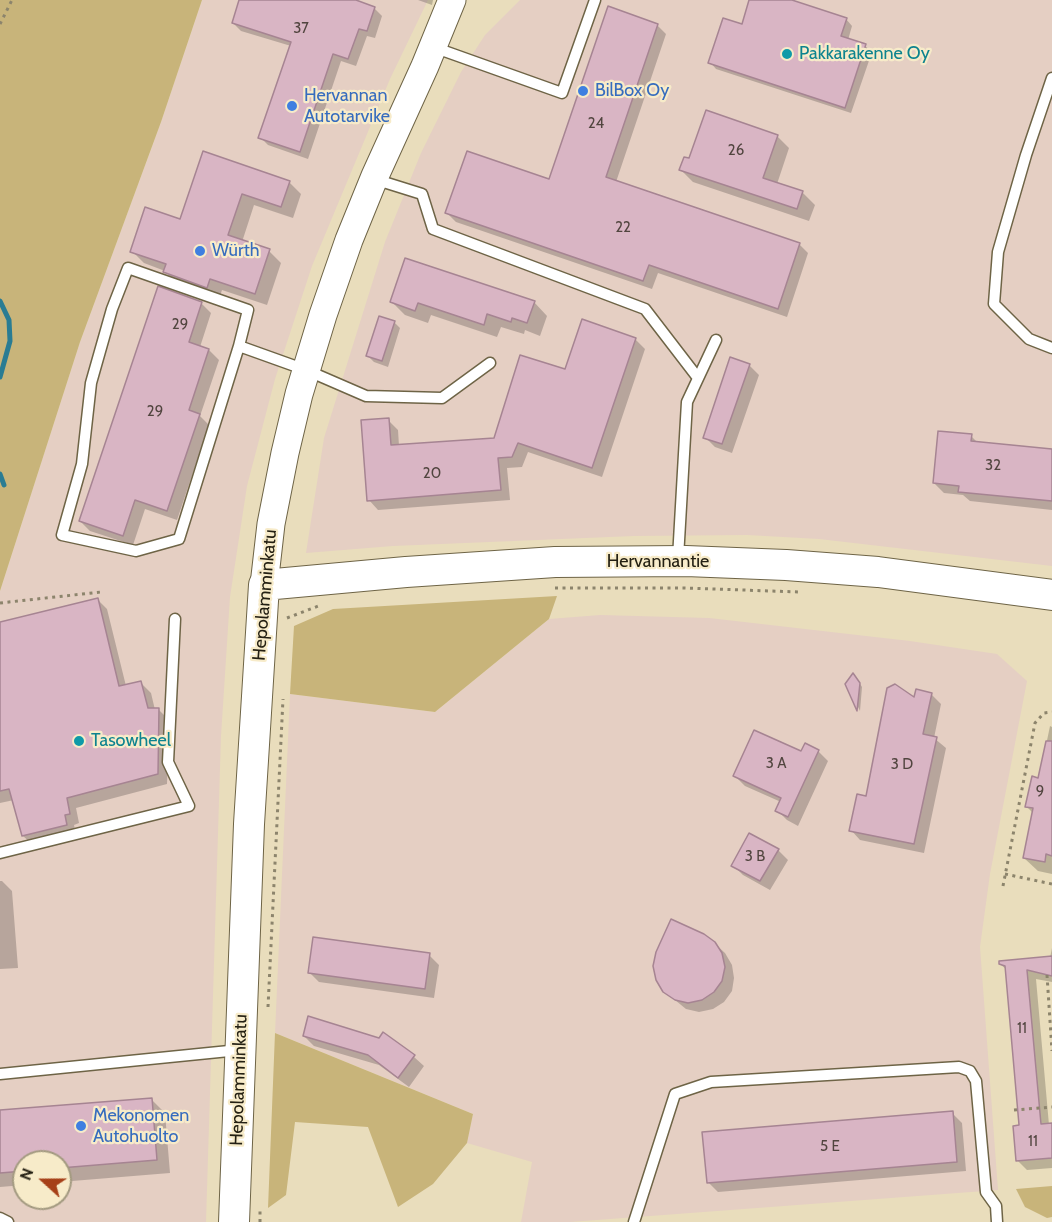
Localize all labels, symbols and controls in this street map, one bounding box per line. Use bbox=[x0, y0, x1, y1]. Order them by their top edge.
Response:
house number: 37 bbox=[293, 20, 309, 38]
place label: Pakkarakenne Oy bbox=[799, 43, 930, 65]
marker: Pakkarakenne Oy bbox=[780, 47, 794, 61]
place label: BilBox Oy bbox=[595, 80, 669, 102]
marker: BilBox Oy bbox=[576, 84, 590, 98]
place label: Hervannan Autotarvike bbox=[304, 85, 390, 128]
marker: Hervannan Autotarvike bbox=[285, 99, 299, 113]
house number: 24 bbox=[588, 115, 604, 133]
house number: 26 bbox=[728, 142, 744, 160]
house number: 22 bbox=[615, 219, 631, 237]
place label: Würth bbox=[212, 240, 259, 262]
marker: Würth bbox=[193, 244, 207, 258]
house number: 29 bbox=[172, 316, 188, 334]
house number: 29 bbox=[147, 403, 163, 421]
house number: 32 bbox=[985, 457, 1001, 475]
house number: 20 bbox=[423, 465, 441, 483]
street label: Hepolamminkatu bbox=[248, 528, 282, 662]
street label: Hervannantie bbox=[607, 551, 709, 573]
place label: Tasowheel bbox=[91, 730, 171, 752]
marker: Tasowheel bbox=[72, 734, 86, 748]
house number: 3 A bbox=[766, 755, 786, 773]
house number: 3 D bbox=[891, 756, 913, 774]
house number: 9 bbox=[1036, 783, 1044, 801]
house number: 3 B bbox=[745, 848, 765, 866]
street label: Hepolamminkatu bbox=[226, 1014, 252, 1146]
house number: 11 bbox=[1017, 1020, 1027, 1038]
place label: Mekonomen Autohuolto bbox=[93, 1105, 189, 1148]
marker: Mekonomen Autohuolto bbox=[74, 1119, 88, 1133]
house number: 11 bbox=[1028, 1133, 1038, 1151]
house number: 5 E bbox=[820, 1138, 840, 1156]
north arrow bbox=[12, 1150, 72, 1210]
text: N bbox=[16, 1165, 37, 1183]

